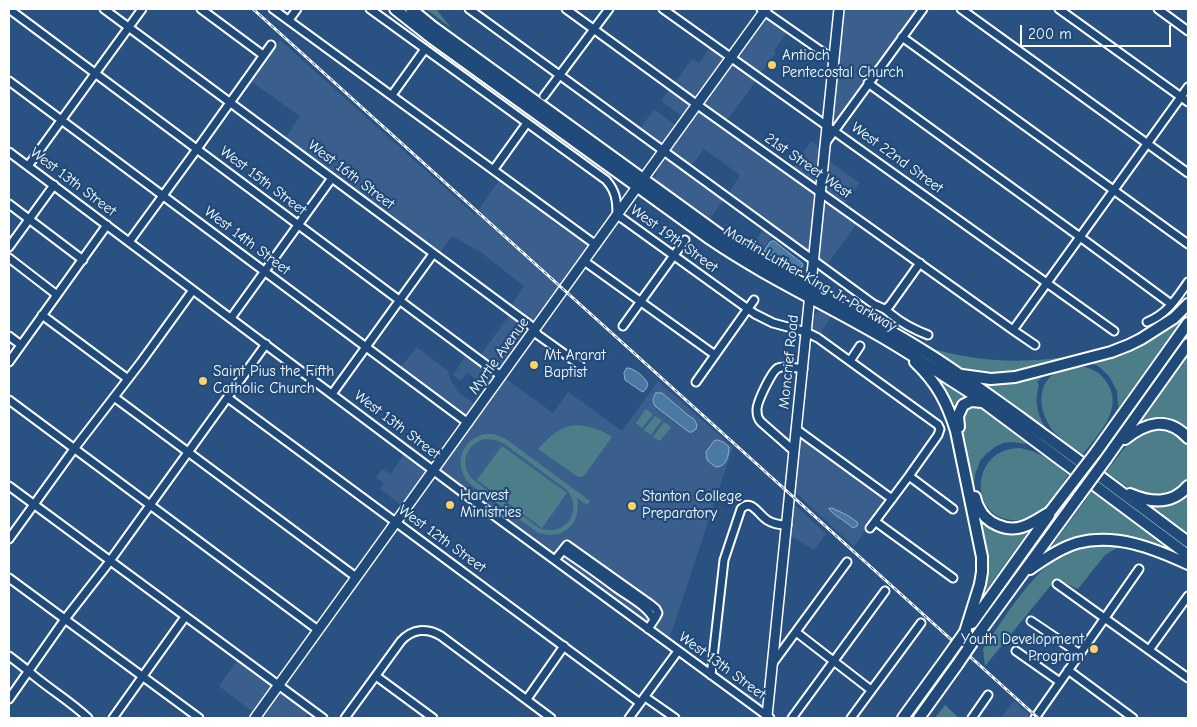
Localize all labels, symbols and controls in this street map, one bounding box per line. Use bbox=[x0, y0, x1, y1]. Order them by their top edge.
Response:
scale bar bbox=[1022, 15, 1173, 47]
text: 200 m bbox=[1028, 25, 1072, 43]
place label: Antioch Pentecostal Church bbox=[782, 47, 904, 82]
marker: Antioch Pentecostal Church bbox=[766, 59, 778, 71]
street label: West 22nd Street bbox=[847, 119, 947, 197]
street label: 21st Street West bbox=[761, 129, 855, 203]
street label: West 16th Street bbox=[304, 137, 398, 213]
street label: West 15th Street bbox=[216, 143, 310, 219]
street label: West 13th Street bbox=[26, 144, 120, 220]
street label: West 19th Street bbox=[627, 201, 721, 277]
street label: West 14th Street bbox=[200, 203, 294, 279]
street label: Martin Luther King Jr. Parkway bbox=[720, 222, 900, 336]
street label: Myrtle Avenue bbox=[465, 314, 533, 398]
street label: Moncrief Road bbox=[775, 314, 803, 410]
place label: Mt Ararat Baptist bbox=[544, 347, 606, 382]
marker: Mt Ararat Baptist bbox=[528, 359, 540, 371]
place label: Saint Pius the Fifth Catholic Church bbox=[213, 363, 334, 398]
marker: Saint Pius the Fifth Catholic Church bbox=[197, 375, 209, 387]
street label: West 13th Street bbox=[350, 387, 444, 463]
place label: Harvest Ministries bbox=[460, 487, 521, 522]
place label: Stanton College Preparatory bbox=[642, 488, 742, 523]
marker: Harvest Ministries bbox=[444, 499, 456, 511]
marker: Stanton College Preparatory bbox=[626, 500, 638, 512]
street label: West 12th Street bbox=[395, 501, 489, 577]
street label: West 13th Street bbox=[675, 628, 769, 704]
place label: Youth Development Program bbox=[961, 631, 1084, 666]
marker: Youth Development Program bbox=[1088, 643, 1100, 655]

